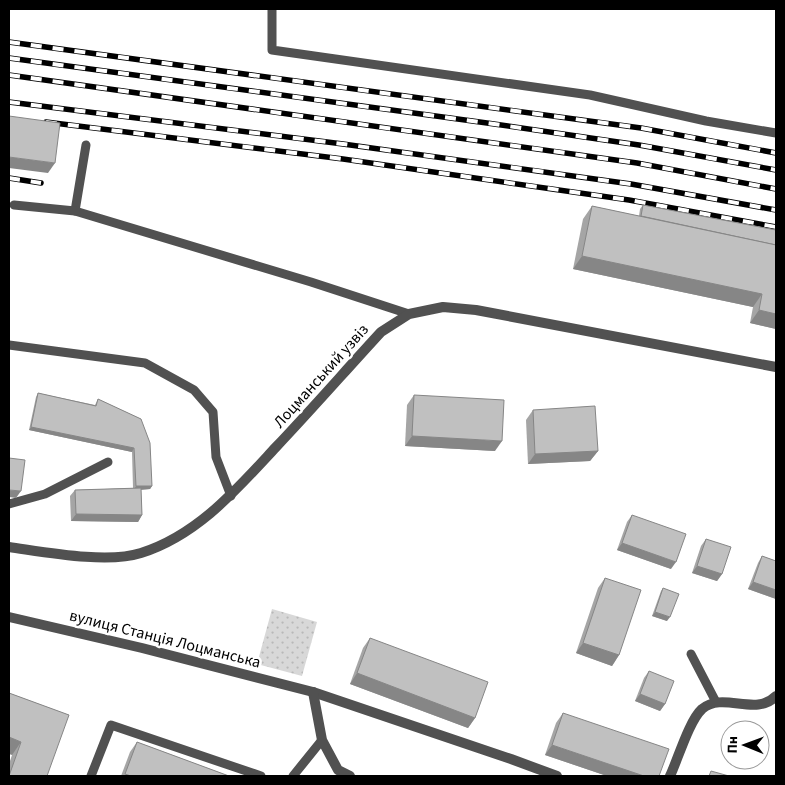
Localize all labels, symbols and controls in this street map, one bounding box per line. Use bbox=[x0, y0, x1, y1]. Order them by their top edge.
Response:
street label: Лоцманський узвіз bbox=[268, 319, 374, 433]
street label: вулиця Станція Лоцманська bbox=[67, 605, 263, 673]
north arrow bbox=[720, 720, 770, 770]
text: Пн bbox=[723, 736, 743, 754]

